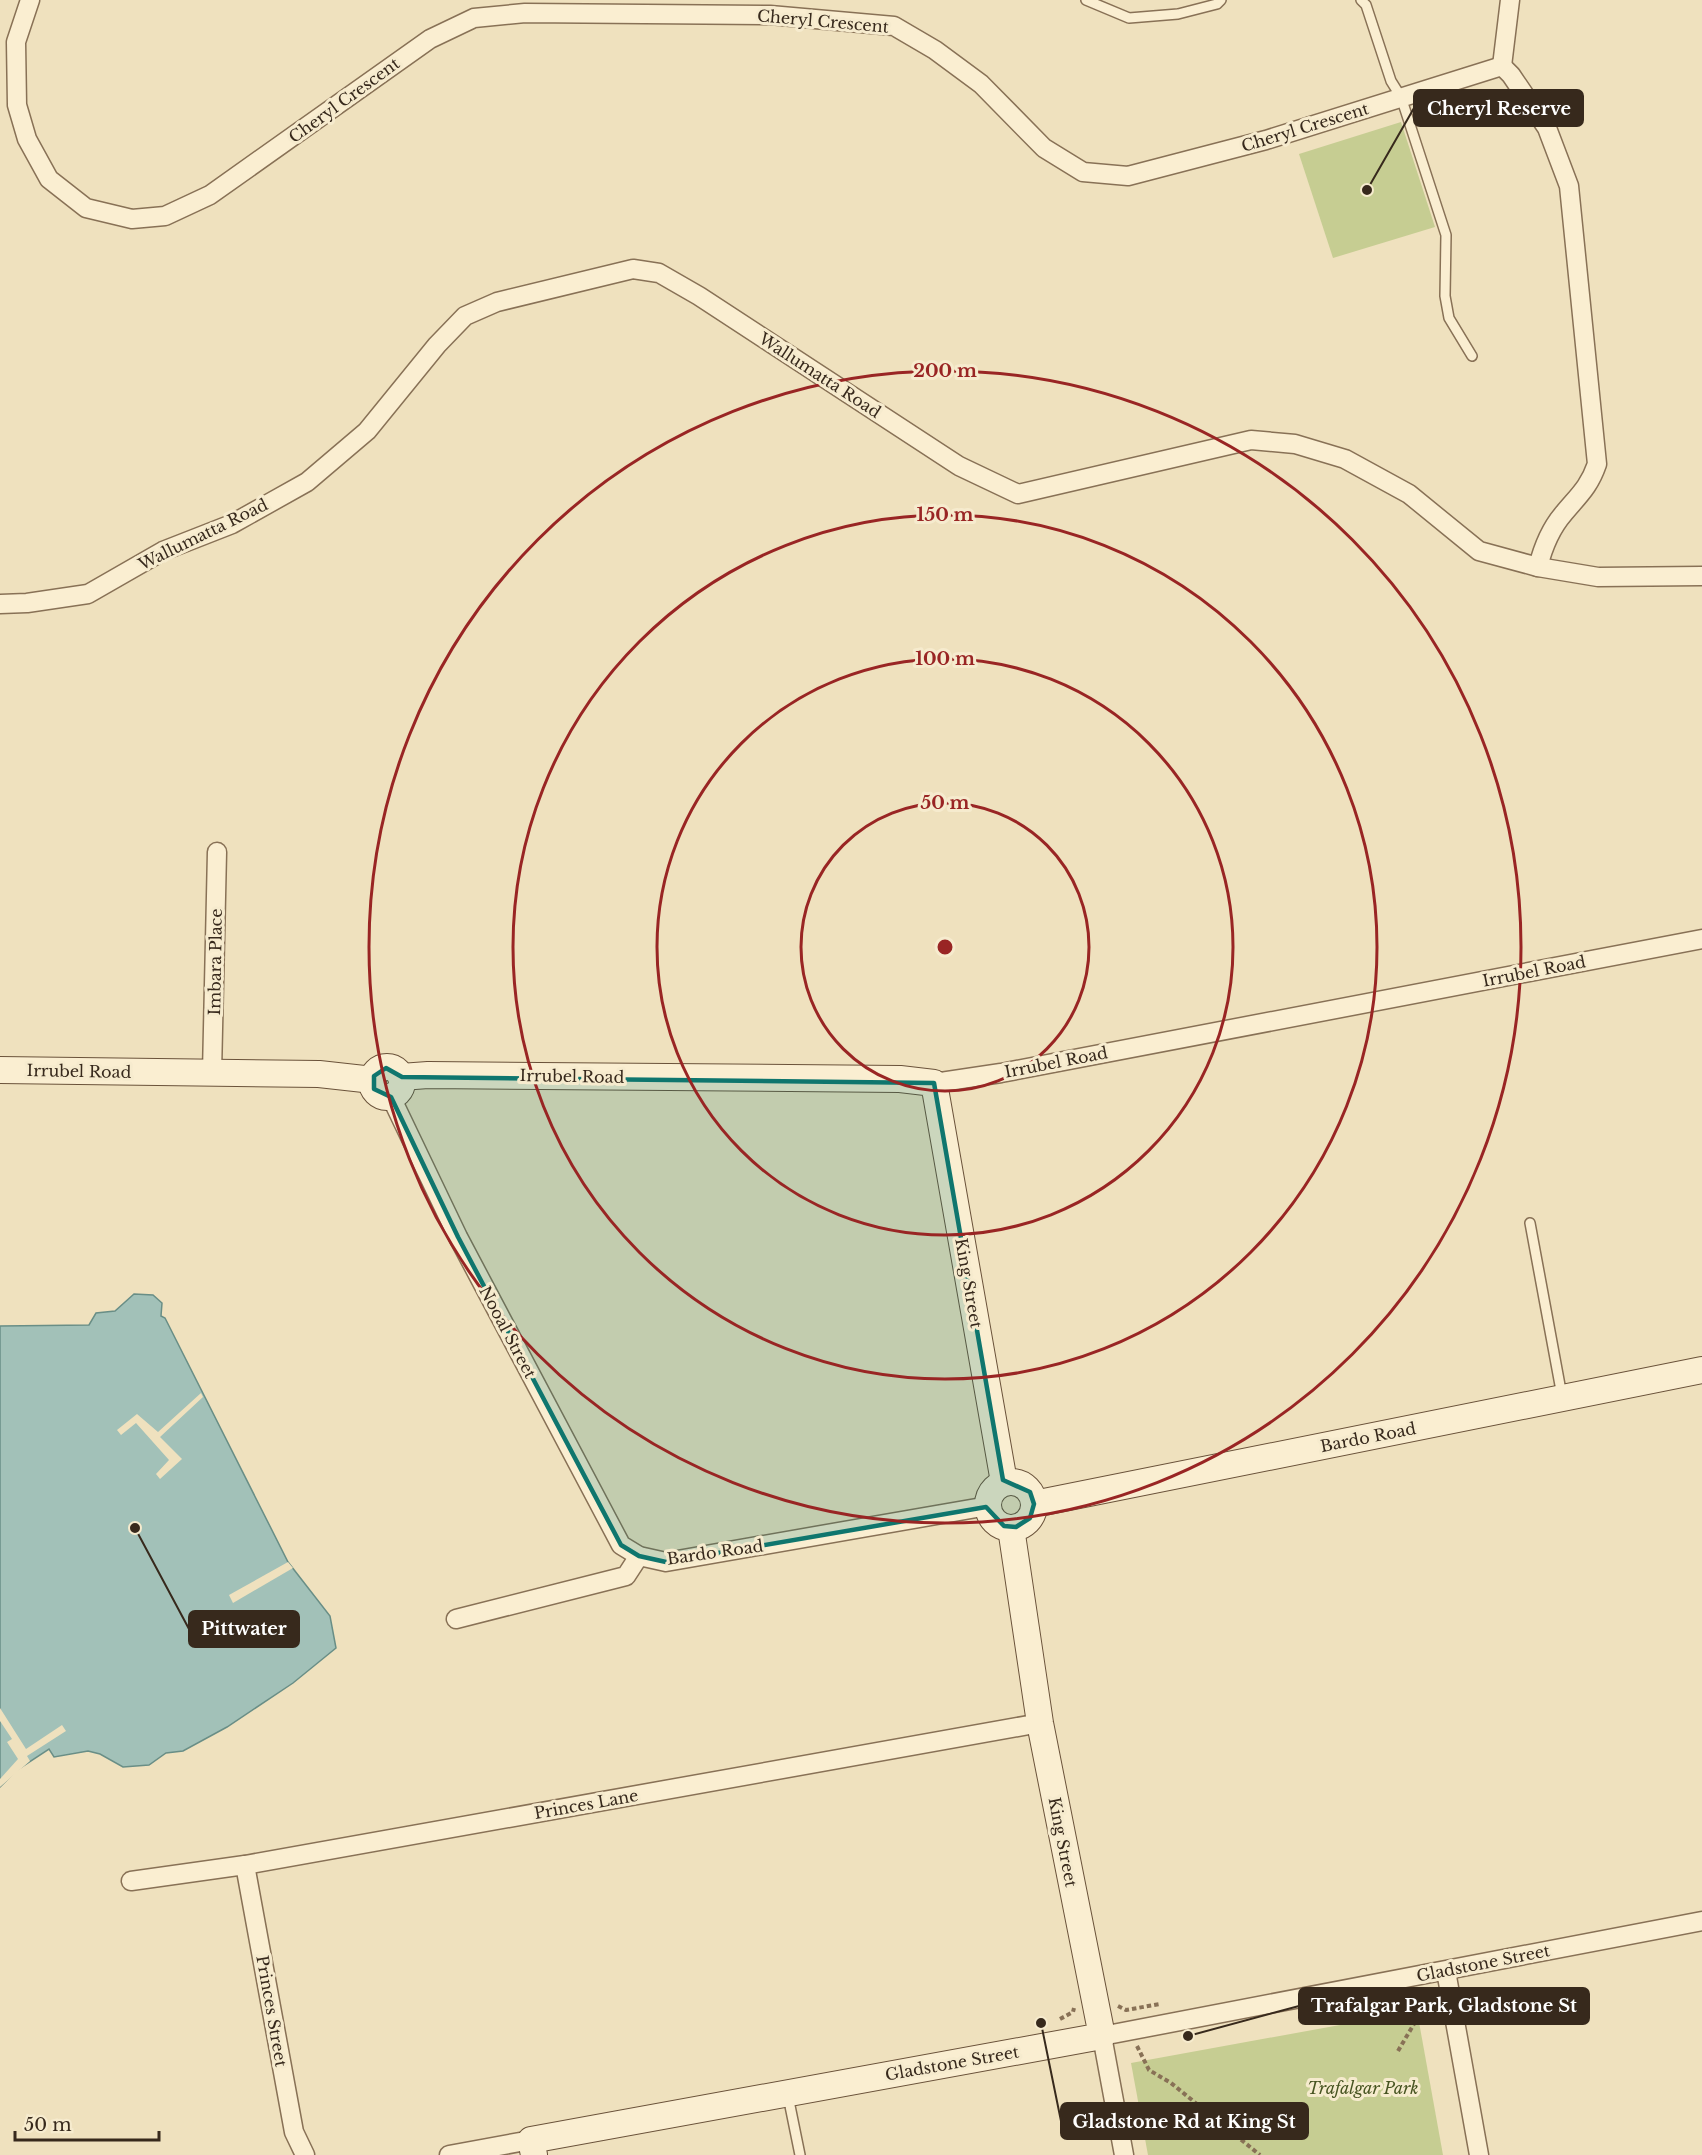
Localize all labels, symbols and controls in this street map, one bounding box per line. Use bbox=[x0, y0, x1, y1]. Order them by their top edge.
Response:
street label: Cheryl Crescent bbox=[756, 5, 890, 37]
street label: Cheryl Crescent bbox=[285, 53, 403, 147]
callout: Cheryl Reserve bbox=[1414, 90, 1583, 126]
street label: Cheryl Crescent bbox=[1239, 98, 1371, 156]
text: Cheryl Reserve bbox=[1427, 98, 1571, 120]
street label: Wallumatta Road bbox=[754, 328, 885, 422]
text: 200 m bbox=[913, 360, 977, 382]
street label: Wallumatta Road bbox=[134, 494, 271, 574]
text: 150 m bbox=[917, 504, 974, 526]
text: 100 m bbox=[915, 648, 975, 670]
text: 50 m bbox=[921, 792, 970, 814]
street label: Imbara Place bbox=[204, 908, 226, 1016]
centre of rings bbox=[935, 937, 955, 957]
street label: Irrubel Road bbox=[1481, 951, 1587, 991]
street label: Irrubel Road bbox=[1003, 1042, 1109, 1082]
street label: Irrubel Road bbox=[27, 1060, 132, 1082]
street label: Irrubel Road bbox=[520, 1065, 625, 1087]
street label: King Street bbox=[951, 1236, 987, 1330]
street label: Nooal Street bbox=[475, 1282, 541, 1382]
street label: Bardo Road bbox=[1318, 1418, 1418, 1456]
street label: Bardo Road bbox=[666, 1535, 765, 1569]
callout: Pittwater bbox=[189, 1611, 299, 1647]
text: Pittwater bbox=[201, 1618, 287, 1640]
street label: Princes Lane bbox=[532, 1785, 640, 1823]
street label: King Street bbox=[1044, 1795, 1082, 1889]
street label: Gladstone Street bbox=[1415, 1940, 1551, 1986]
street label: Princes Street bbox=[252, 1954, 292, 2068]
callout: Trafalgar Park, Gladstone St bbox=[1299, 1988, 1589, 2024]
text: Trafalgar Park, Gladstone St bbox=[1311, 1995, 1577, 2017]
street label: Gladstone Street bbox=[884, 2041, 1020, 2085]
park label: Trafalgar Park bbox=[1307, 2078, 1419, 2098]
callout: Gladstone Rd at King St bbox=[1061, 2103, 1308, 2139]
scale bar bbox=[15, 2104, 159, 2142]
text: Gladstone Rd at King St bbox=[1072, 2111, 1296, 2133]
text: 50 m bbox=[24, 2114, 72, 2136]

